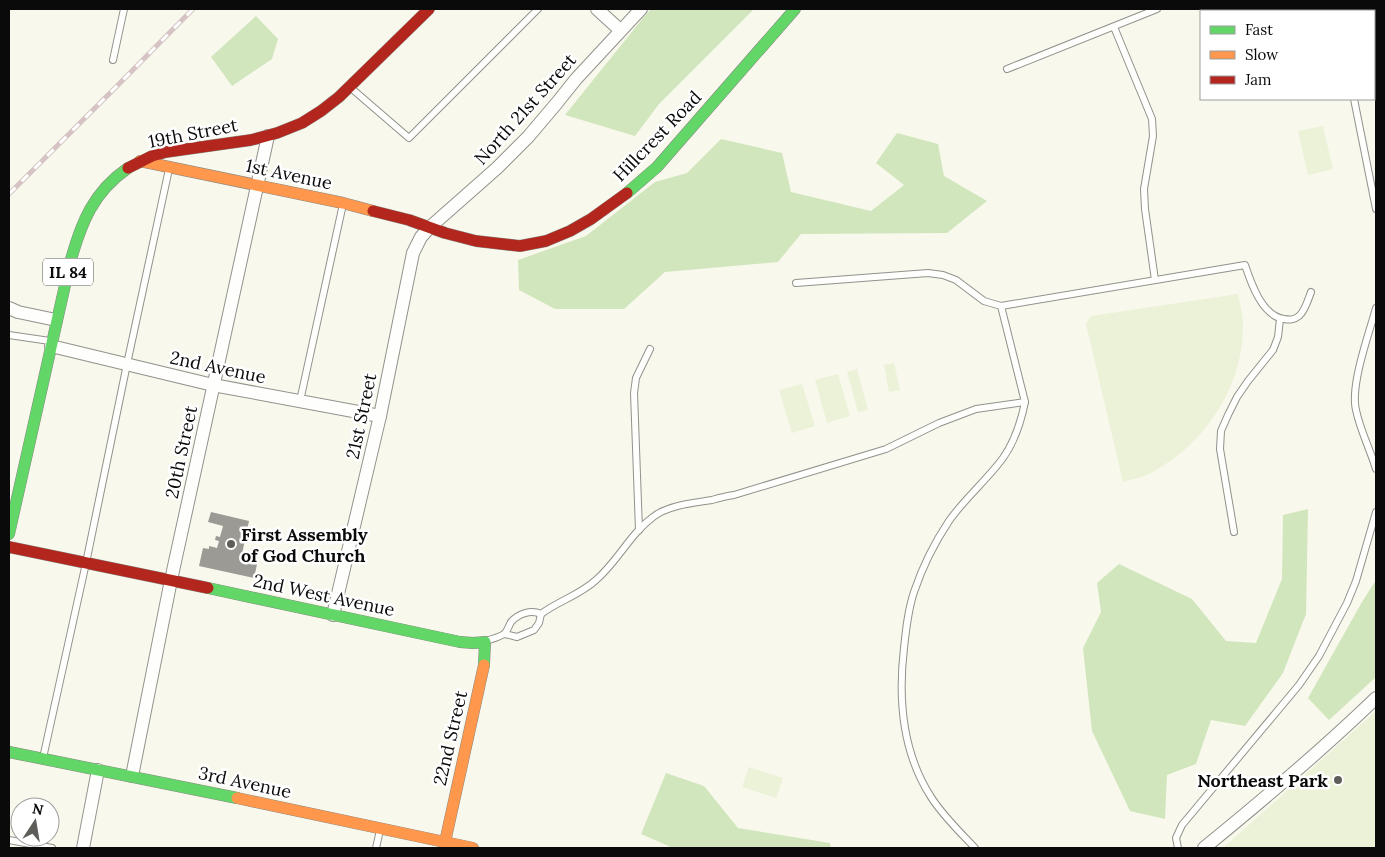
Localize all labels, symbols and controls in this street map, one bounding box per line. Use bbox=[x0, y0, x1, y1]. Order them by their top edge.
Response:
legend bbox=[1200, 10, 1375, 100]
text: Fast bbox=[1245, 20, 1273, 39]
text: Slow bbox=[1245, 45, 1278, 64]
street label: North 21st Street bbox=[469, 49, 581, 169]
text: Jam bbox=[1244, 70, 1272, 89]
street label: Hillcrest Road bbox=[608, 86, 706, 186]
street label: 19th Street bbox=[146, 113, 240, 153]
street label: 1st Avenue bbox=[244, 154, 335, 194]
road number: IL 84 bbox=[43, 258, 93, 286]
street label: 2nd Avenue bbox=[168, 346, 268, 388]
street label: 21st Street bbox=[341, 371, 381, 461]
street label: 20th Street bbox=[160, 403, 202, 501]
place label: First Assembly of God Church bbox=[241, 523, 368, 567]
marker: First Assembly of God Church bbox=[225, 538, 237, 550]
street label: 2nd West Avenue bbox=[251, 569, 397, 621]
street label: 22nd Street bbox=[428, 688, 472, 788]
street label: 3rd Avenue bbox=[196, 761, 294, 803]
place label: Northeast Park bbox=[1197, 769, 1328, 792]
marker: Northeast Park bbox=[1332, 774, 1344, 786]
north arrow bbox=[10, 797, 60, 847]
text: N bbox=[31, 799, 45, 819]

